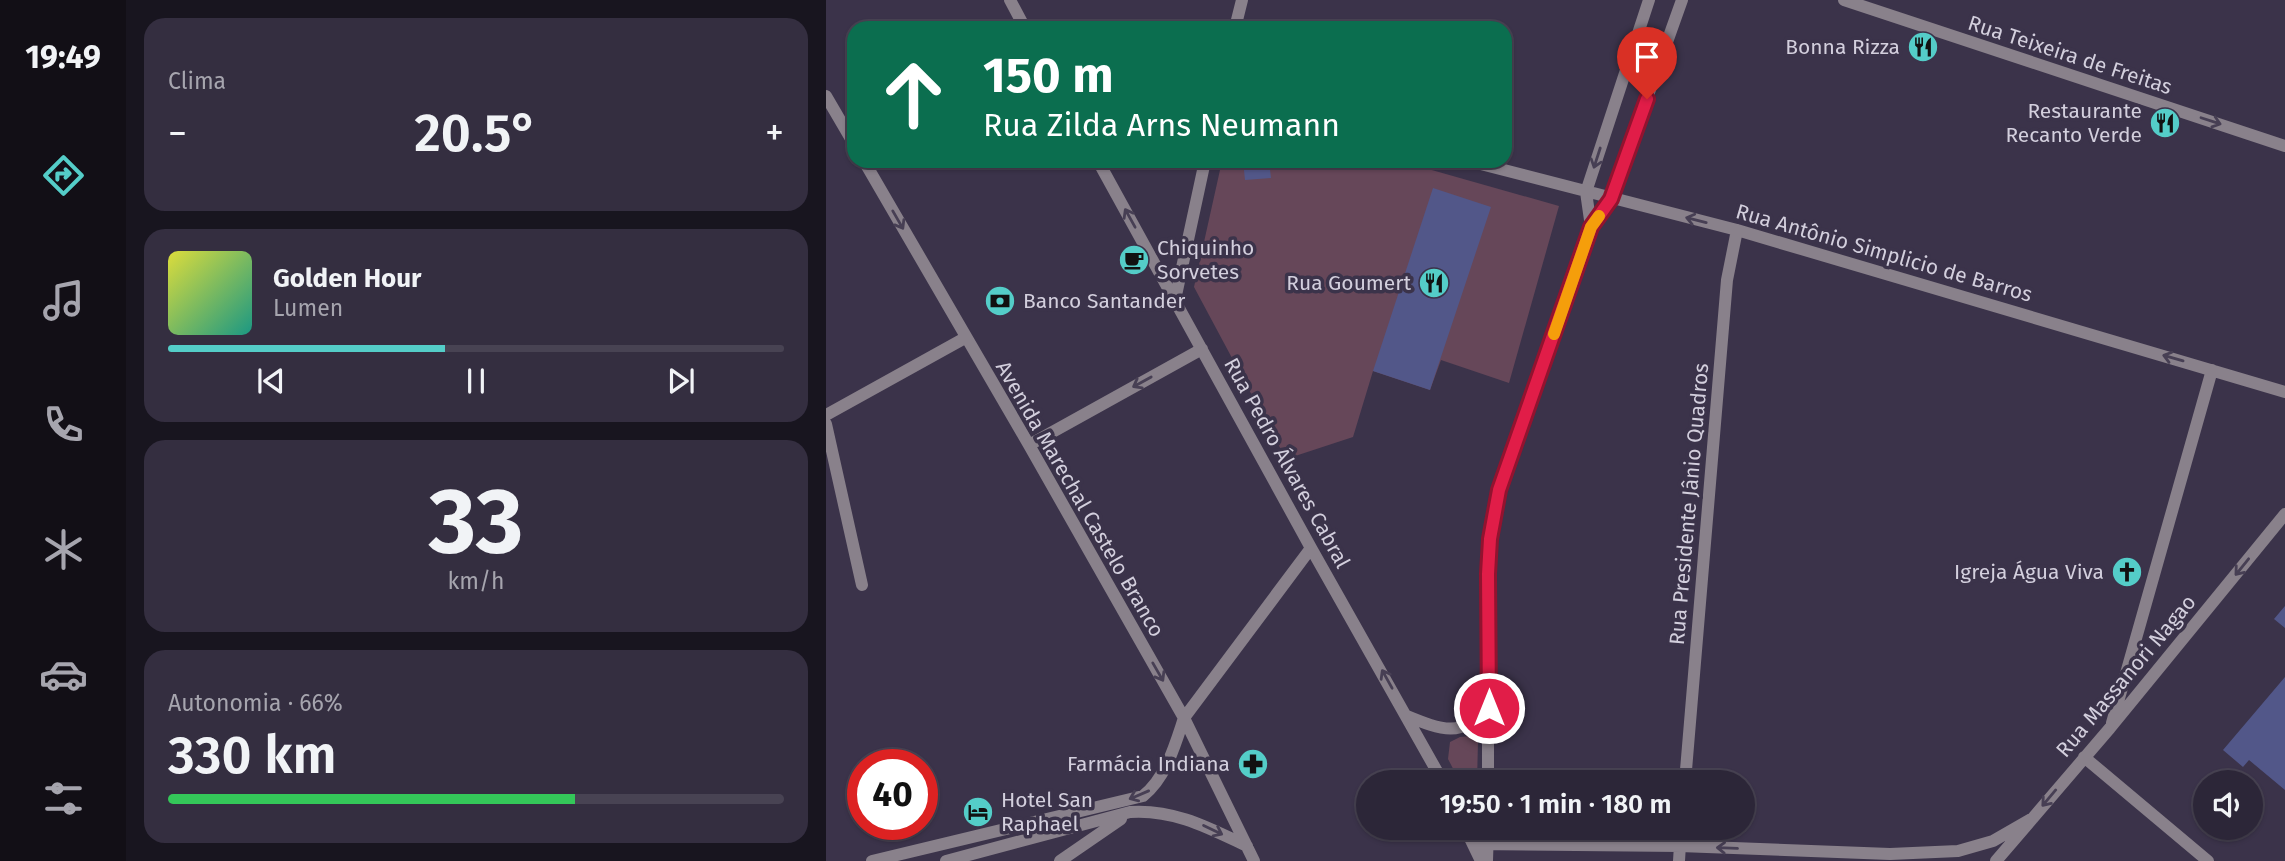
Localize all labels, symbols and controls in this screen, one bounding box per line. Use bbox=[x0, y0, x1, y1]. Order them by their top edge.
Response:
street label: Rua Teixeira de Freitas bbox=[1965, 10, 2176, 100]
pin bbox=[1617, 27, 1677, 99]
restaurant icon: Bonna Rizza bbox=[1906, 30, 1940, 64]
place label: Bonna Rizza bbox=[1785, 34, 1900, 60]
text: 19:49 bbox=[25, 38, 101, 76]
icon: arrive bbox=[1628, 38, 1666, 76]
text: 150 m bbox=[983, 46, 1114, 105]
icon: ahead bbox=[868, 49, 959, 140]
text: Clima bbox=[168, 67, 226, 95]
place label: Restaurante Recanto Verde bbox=[2005, 98, 2142, 148]
text: 20.5° bbox=[414, 102, 538, 165]
text: Rua Zilda Arns Neumann bbox=[983, 106, 1340, 144]
restaurant icon: Restaurante Recanto Verde bbox=[2148, 106, 2182, 140]
text: − bbox=[168, 110, 187, 156]
text: + bbox=[765, 110, 784, 156]
one-way arrow bbox=[2200, 115, 2222, 128]
one-way arrow bbox=[1590, 146, 1602, 168]
icon: directions bbox=[39, 151, 88, 200]
street label: Rua Antônio Simplicio de Barros bbox=[1733, 198, 2035, 308]
one-way arrow bbox=[1123, 208, 1136, 229]
one-way arrow bbox=[891, 210, 905, 230]
one-way arrow bbox=[1685, 213, 1707, 226]
place label: Chiquinho Sorvetes bbox=[1157, 235, 1254, 285]
cafe icon: Chiquinho Sorvetes bbox=[1117, 243, 1151, 277]
text: Golden Hour bbox=[273, 263, 421, 294]
restaurant icon: Rua Goumert bbox=[1417, 266, 1451, 300]
place label: Rua Goumert bbox=[1286, 270, 1411, 296]
icon: music bbox=[39, 276, 88, 325]
bank icon: Banco Santander bbox=[983, 284, 1017, 318]
place label: Banco Santander bbox=[1023, 288, 1185, 314]
text: Lumen bbox=[273, 294, 343, 322]
one-way arrow bbox=[2162, 351, 2184, 364]
street label: Rua Pedro Álvares Cabral bbox=[1218, 353, 1356, 573]
street label: Avenida Marechal Castelo Branco bbox=[990, 356, 1170, 642]
icon: previous bbox=[252, 362, 290, 400]
icon: pause bbox=[457, 362, 495, 400]
icon: next bbox=[662, 362, 700, 400]
street label: Rua Presidente Jânio Quadros bbox=[1664, 362, 1714, 646]
one-way arrow bbox=[1132, 376, 1153, 389]
icon: phone bbox=[39, 400, 88, 449]
text: 33 bbox=[429, 467, 523, 576]
icon: climate bbox=[39, 525, 88, 574]
church icon: Igreja Água Viva bbox=[2110, 555, 2144, 589]
one-way arrow bbox=[2234, 558, 2250, 576]
place label: Igreja Água Viva bbox=[1954, 559, 2104, 585]
text: km/h bbox=[448, 567, 504, 595]
street label: Rua Massanori Nagao bbox=[2050, 590, 2202, 762]
icon: car bbox=[39, 650, 88, 699]
one-way arrow bbox=[1152, 661, 1165, 682]
one-way arrow bbox=[1380, 670, 1394, 690]
position arrow bbox=[1452, 671, 1526, 745]
text: Autonomia · 66% bbox=[168, 689, 343, 717]
text: 330 km bbox=[168, 724, 337, 787]
pharmacy icon: Farmácia Indiana bbox=[1236, 747, 1270, 781]
speed limit sign: 40 bbox=[847, 749, 938, 840]
place label: Farmácia Indiana bbox=[1067, 751, 1230, 777]
map controls bbox=[2193, 770, 2263, 840]
button: sound bbox=[2193, 770, 2263, 840]
icon: filters bbox=[39, 774, 88, 823]
place label: Hotel San Raphael bbox=[1001, 787, 1093, 837]
text: 19:50 · 1 min · 180 m bbox=[1439, 789, 1672, 820]
one-way arrow bbox=[2041, 789, 2057, 807]
one-way arrow bbox=[1129, 790, 1150, 803]
hotel icon: Hotel San Raphael bbox=[961, 795, 995, 829]
one-way arrow bbox=[1202, 824, 1223, 838]
one-way arrow bbox=[1716, 841, 1739, 855]

